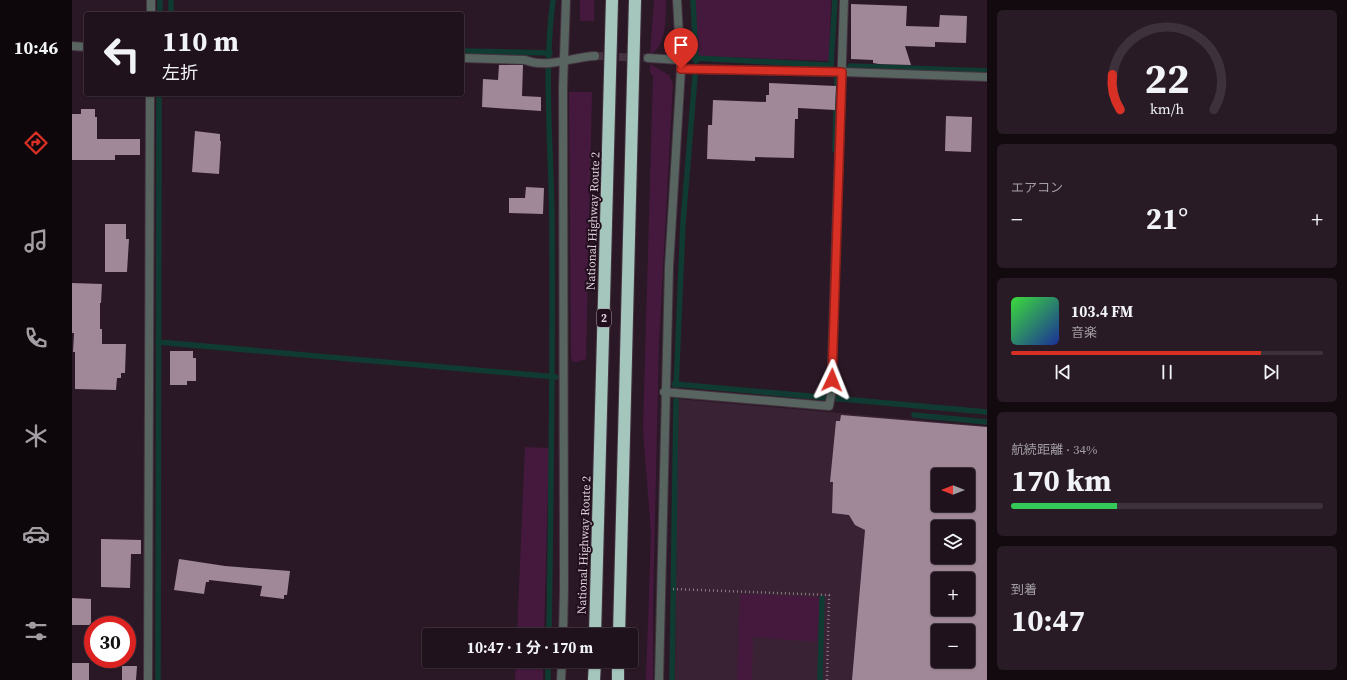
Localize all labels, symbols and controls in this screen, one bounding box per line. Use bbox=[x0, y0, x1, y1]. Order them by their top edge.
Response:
text: 110 m bbox=[162, 22, 239, 60]
icon: left bbox=[96, 28, 148, 80]
pin bbox=[664, 28, 698, 69]
icon: arrive bbox=[670, 34, 692, 56]
text: 10:46 bbox=[14, 35, 58, 60]
text: 22 bbox=[1144, 50, 1190, 107]
text: 左折 bbox=[162, 60, 198, 85]
text: km/h bbox=[1150, 99, 1184, 119]
icon: directions bbox=[22, 129, 50, 157]
street label: National Highway Route 2 bbox=[583, 152, 603, 290]
text: エアコン bbox=[1011, 179, 1063, 196]
text: 21° bbox=[1146, 198, 1188, 239]
text: − bbox=[1011, 204, 1023, 234]
text: + bbox=[1311, 204, 1323, 234]
icon: music bbox=[22, 227, 50, 255]
text: 103.4 FM bbox=[1071, 301, 1133, 322]
road number: 2 bbox=[597, 309, 611, 327]
icon: phone bbox=[22, 324, 50, 352]
text: 音楽 bbox=[1071, 324, 1097, 341]
position arrow bbox=[811, 359, 853, 401]
icon: previous bbox=[1052, 361, 1074, 383]
icon: pause bbox=[1156, 361, 1178, 383]
icon: next bbox=[1260, 361, 1282, 383]
icon: climate bbox=[22, 422, 50, 450]
text: 航続距離 · 34% bbox=[1011, 441, 1097, 458]
text: 170 km bbox=[1011, 460, 1111, 501]
north arrow bbox=[931, 468, 975, 512]
map controls bbox=[931, 468, 975, 668]
street label: National Highway Route 2 bbox=[574, 476, 594, 614]
icon: car bbox=[22, 520, 50, 548]
button: layers bbox=[931, 520, 975, 564]
button: + bbox=[931, 572, 975, 616]
text: 到着 bbox=[1011, 581, 1037, 598]
text: 10:47 bbox=[1011, 600, 1085, 641]
speed limit sign: 30 bbox=[84, 616, 136, 668]
icon: filters bbox=[22, 617, 50, 645]
button: − bbox=[931, 624, 975, 668]
text: 10:47 · 1 分 · 170 m bbox=[467, 637, 593, 658]

